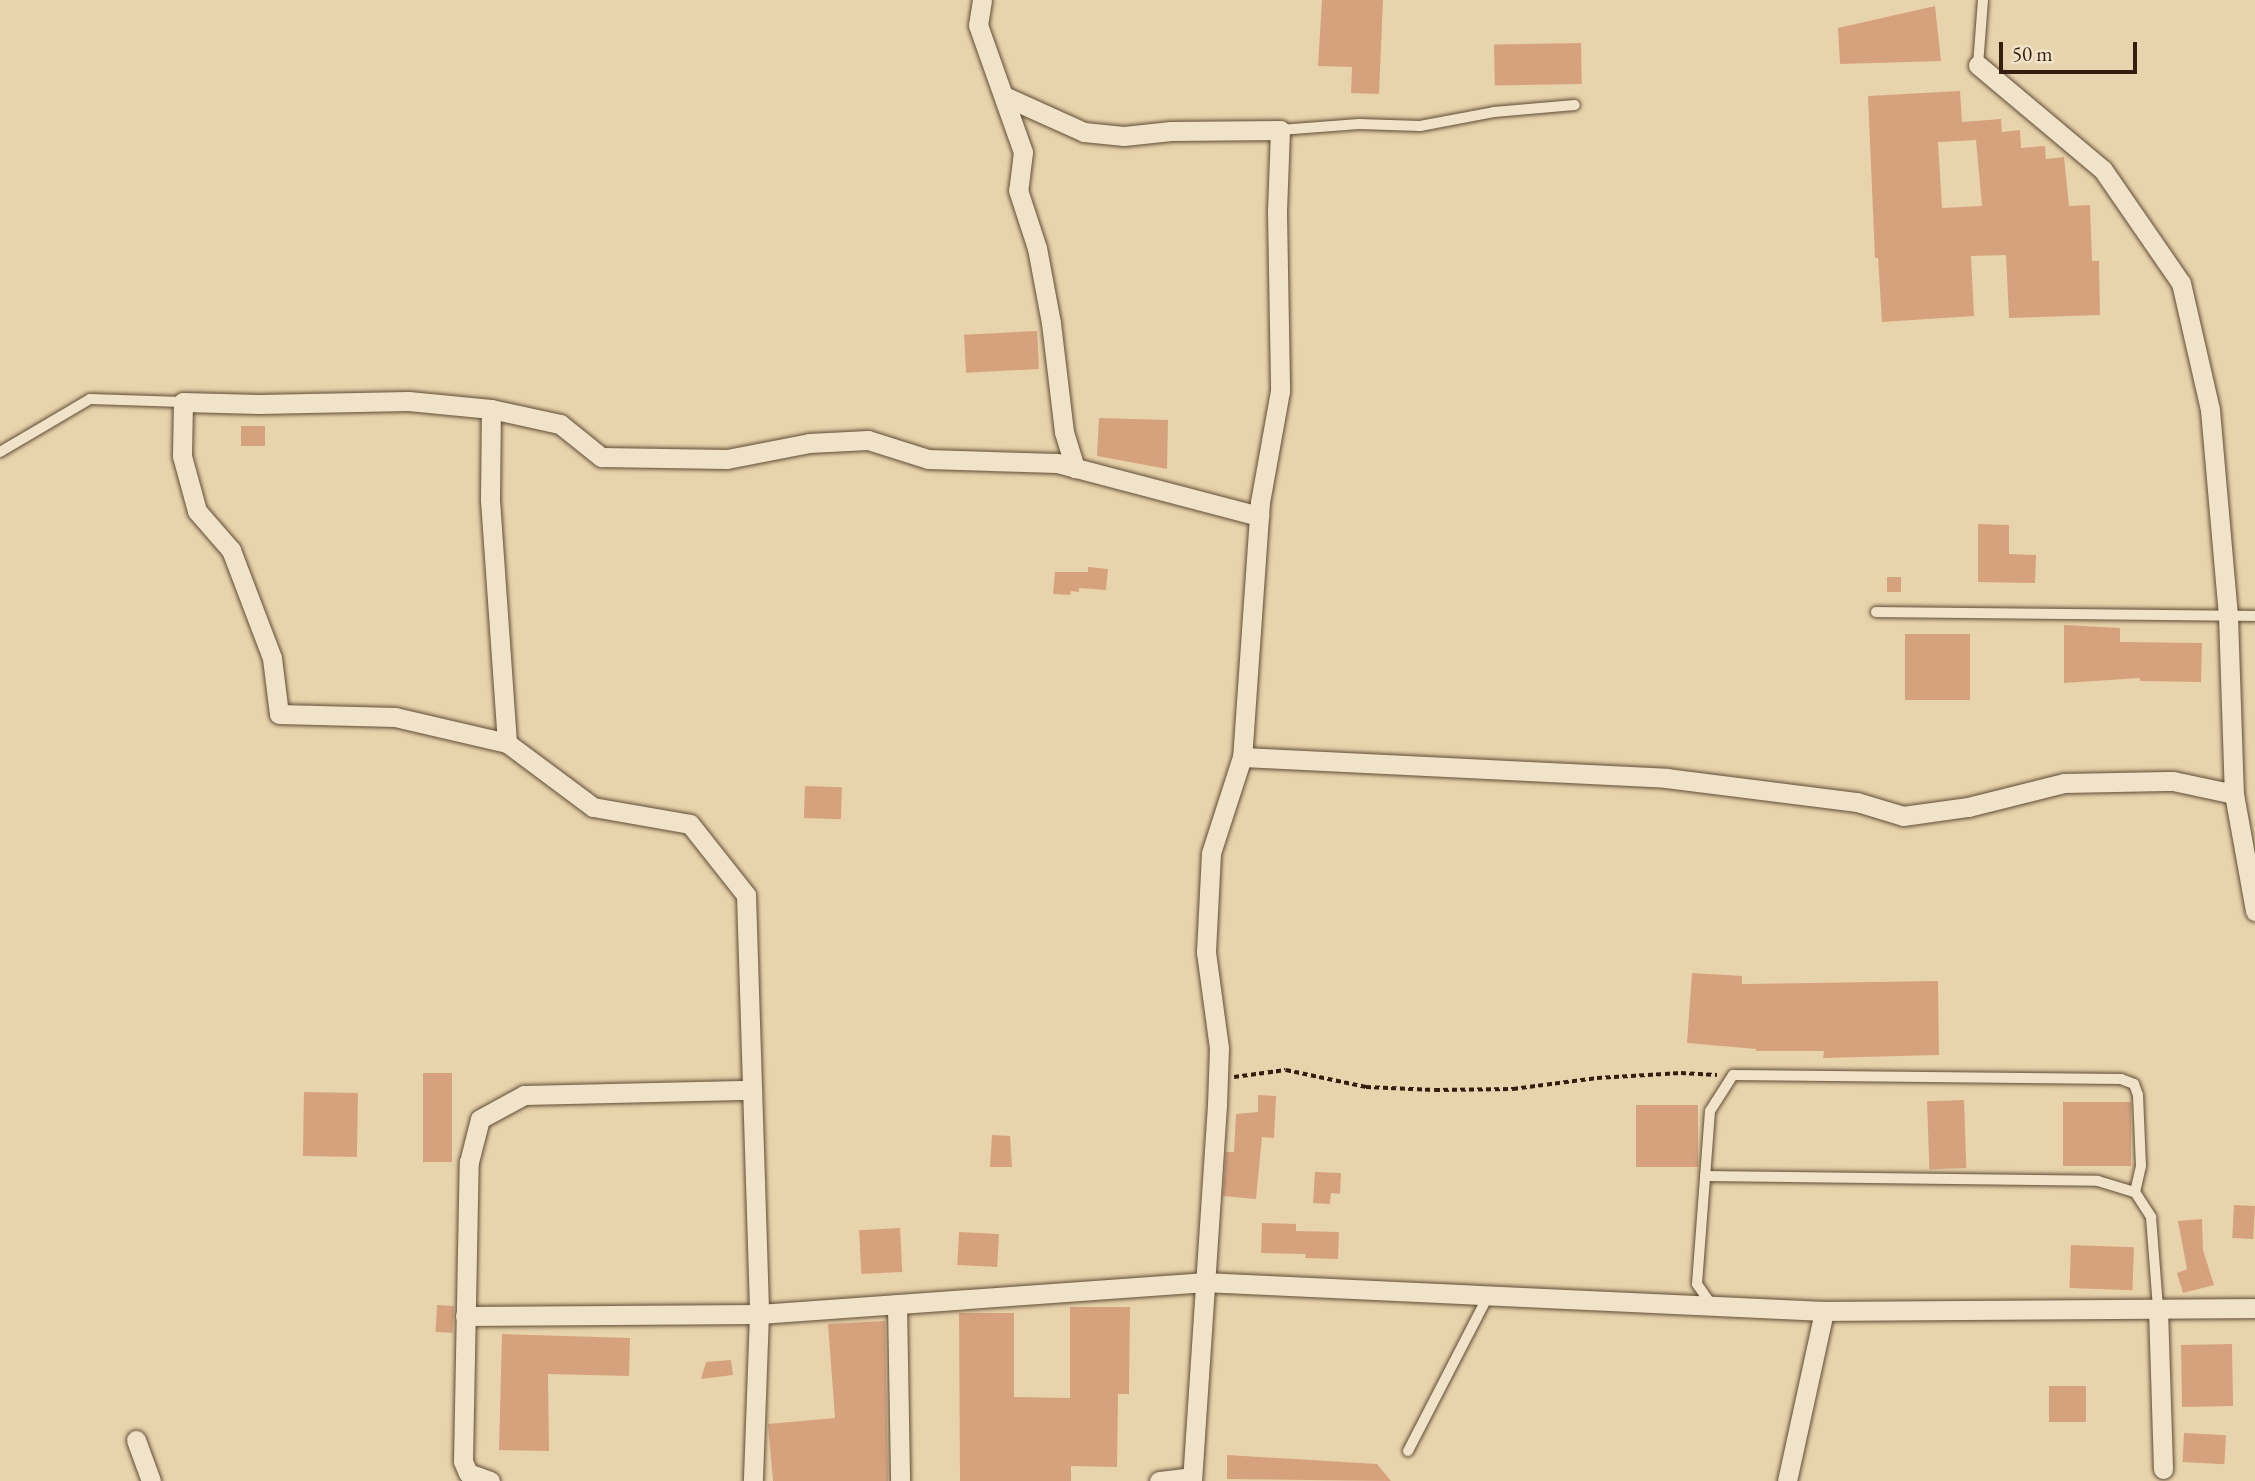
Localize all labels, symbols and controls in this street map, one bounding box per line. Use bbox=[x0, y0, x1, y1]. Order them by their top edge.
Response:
scale bar bbox=[2003, 28, 2141, 72]
text: 50 m bbox=[2012, 40, 2053, 67]

